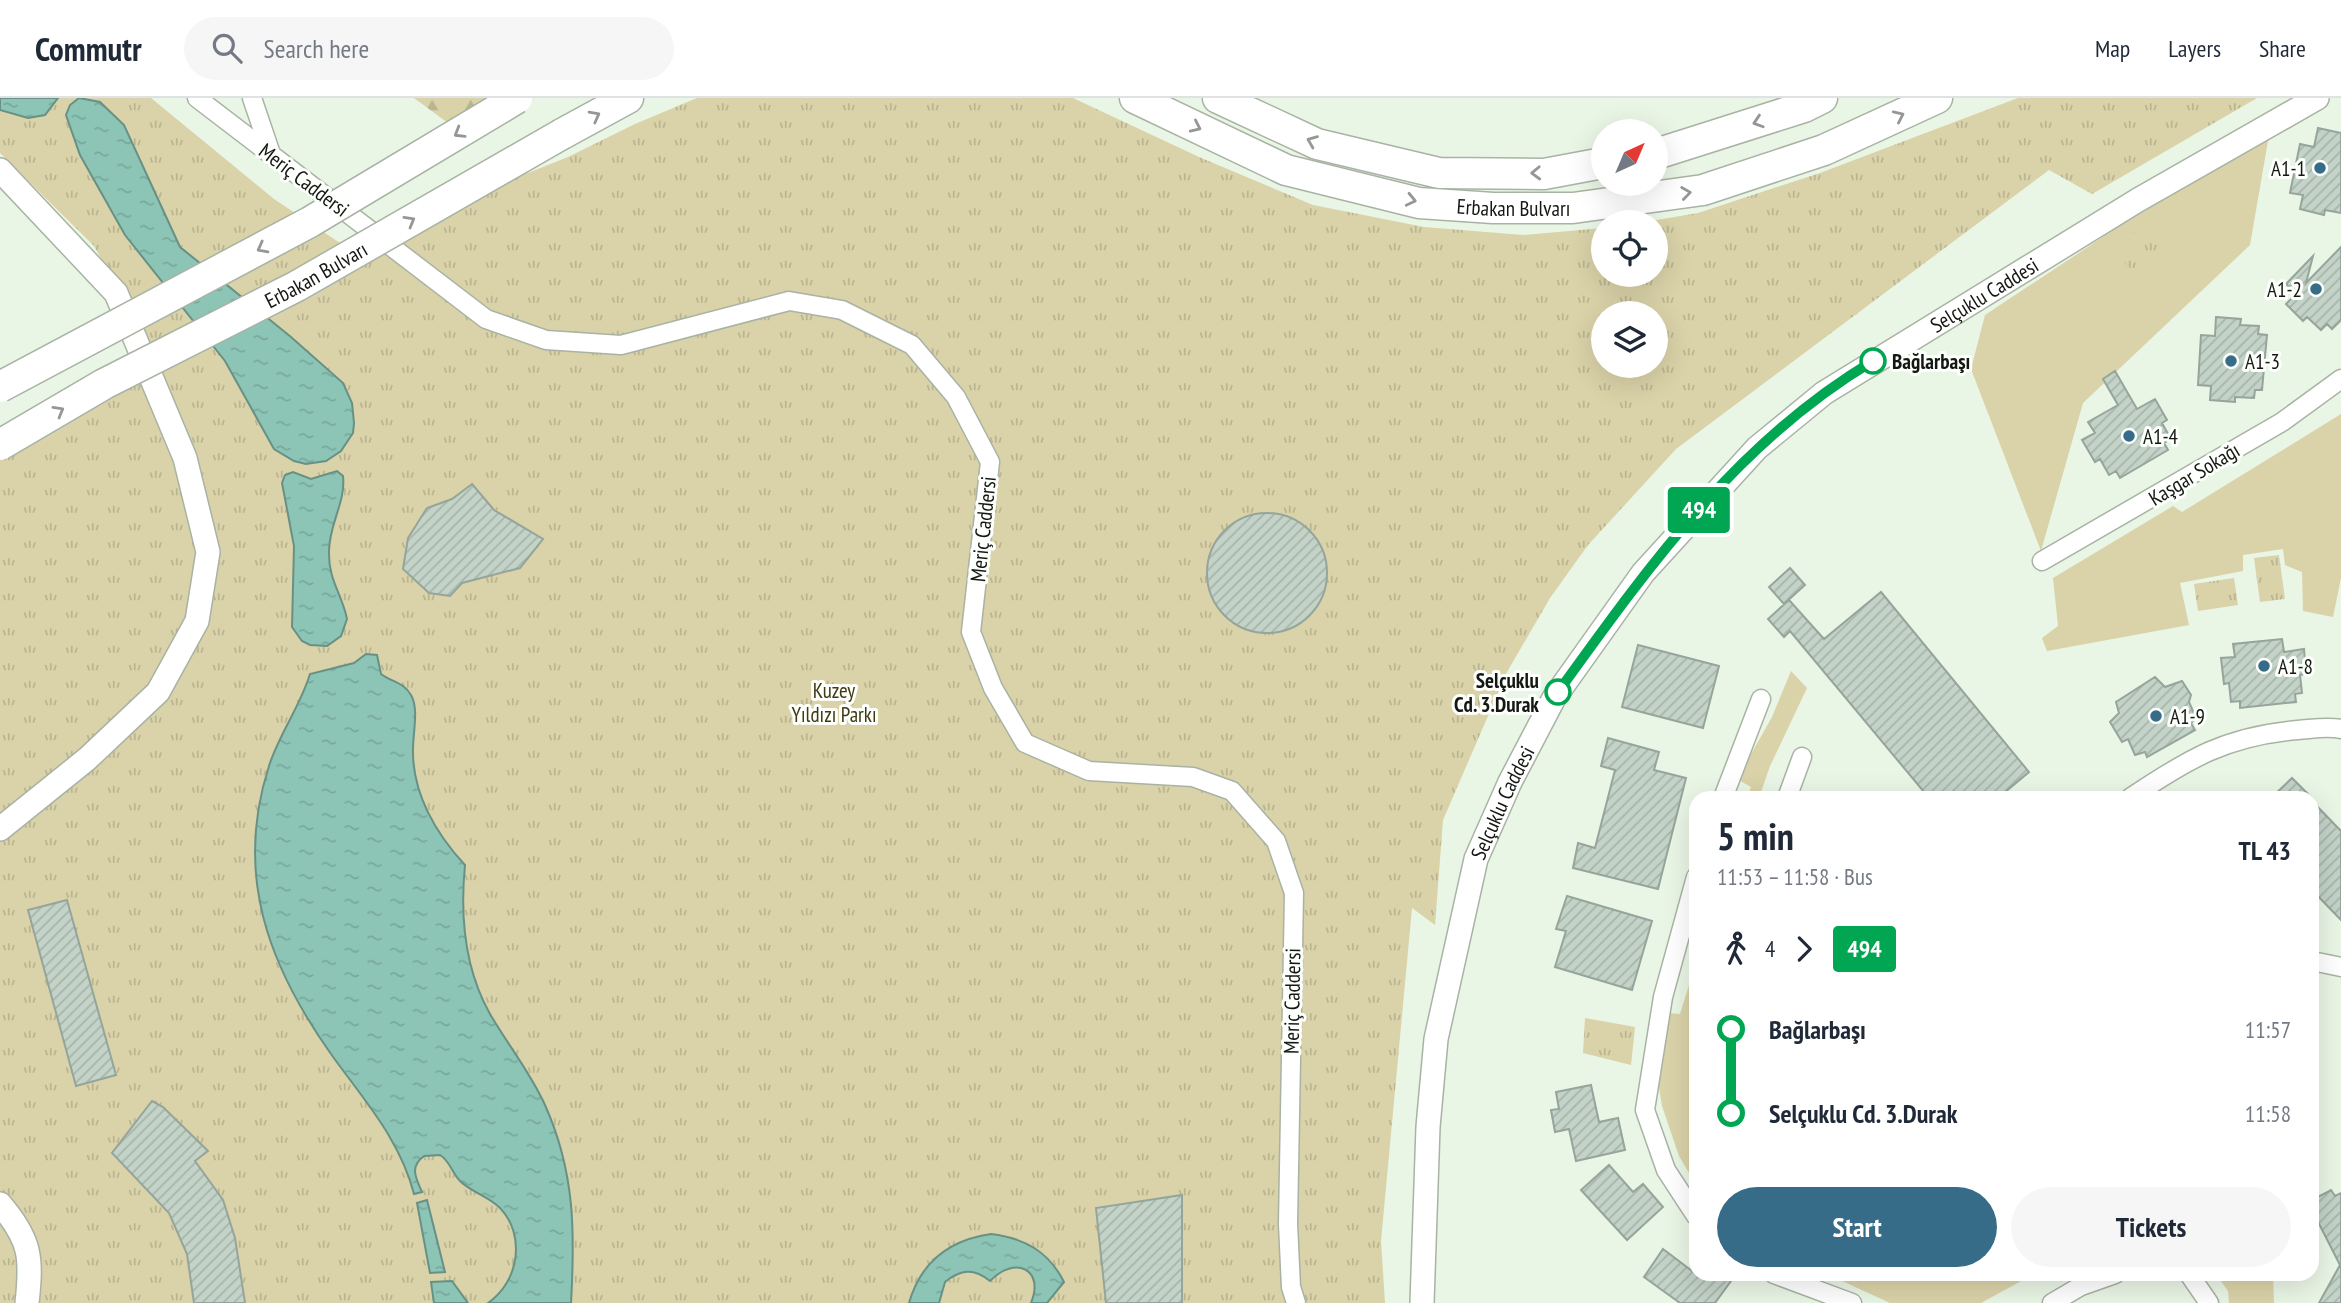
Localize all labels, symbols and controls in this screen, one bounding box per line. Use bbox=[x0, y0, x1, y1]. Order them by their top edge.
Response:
search box bbox=[184, 17, 674, 80]
text: Commutr bbox=[35, 27, 142, 70]
icon: search bbox=[208, 29, 246, 67]
text: Search here bbox=[264, 32, 369, 65]
text: Map bbox=[2095, 33, 2130, 64]
text: Layers bbox=[2168, 33, 2221, 64]
text: Share bbox=[2259, 33, 2306, 64]
one-way arrow bbox=[1892, 110, 1904, 124]
one-way arrow bbox=[588, 111, 600, 124]
one-way arrow bbox=[1753, 114, 1765, 128]
one-way arrow bbox=[1189, 119, 1201, 133]
north arrow bbox=[1591, 119, 1668, 196]
map controls bbox=[1591, 119, 1668, 378]
one-way arrow bbox=[453, 125, 466, 138]
one-way arrow bbox=[1307, 135, 1319, 149]
street label: Meriç Caddersi bbox=[254, 137, 354, 223]
place label: A1-1 bbox=[2271, 155, 2306, 182]
marker: A1-1 bbox=[2312, 160, 2328, 176]
one-way arrow bbox=[1530, 165, 1540, 181]
one-way arrow bbox=[1680, 185, 1691, 200]
one-way arrow bbox=[1405, 192, 1417, 207]
street label: Erbakan Bulvarı bbox=[1456, 192, 1570, 222]
button: locate bbox=[1591, 210, 1668, 287]
one-way arrow bbox=[402, 216, 415, 229]
street label: Erbakan Bulvarı bbox=[260, 235, 372, 314]
one-way arrow bbox=[257, 240, 270, 253]
street label: Selçuklu Caddesi bbox=[1925, 251, 2043, 338]
place label: A1-2 bbox=[2267, 276, 2302, 303]
marker: A1-2 bbox=[2308, 281, 2324, 297]
button: layers bbox=[1591, 301, 1668, 378]
marker: Bağlarbaşı bbox=[1860, 348, 1886, 374]
place label: Bağlarbaşı bbox=[1892, 348, 1970, 375]
place label: A1-3 bbox=[2245, 348, 2280, 375]
marker: A1-3 bbox=[2223, 353, 2239, 369]
one-way arrow bbox=[51, 406, 64, 419]
place label: A1-4 bbox=[2143, 423, 2178, 450]
marker: A1-4 bbox=[2121, 428, 2137, 444]
street label: Kaşgar Sokağı bbox=[2144, 436, 2244, 512]
street label: Meriç Caddersi bbox=[964, 475, 1002, 583]
line badge: 494 bbox=[1659, 487, 1739, 533]
text: 494 bbox=[1682, 494, 1716, 525]
place label: A1-8 bbox=[2278, 653, 2313, 680]
marker: A1-8 bbox=[2256, 658, 2272, 674]
place label: Selçuklu Cd. 3.Durak bbox=[1454, 667, 1539, 718]
park label: Kuzey Yıldızı Parkı bbox=[792, 677, 877, 728]
marker: Selçuklu Cd. 3.Durak bbox=[1545, 679, 1571, 705]
place label: A1-9 bbox=[2170, 703, 2205, 730]
marker: A1-9 bbox=[2148, 708, 2164, 724]
street label: Selçuklu Caddesi bbox=[1464, 741, 1540, 863]
text: 5 min bbox=[1717, 811, 1794, 860]
text: TL 43 bbox=[2239, 834, 2291, 867]
text: 11:53 – 11:58 · Bus bbox=[1717, 862, 1873, 891]
icon: walk bbox=[1717, 930, 1755, 968]
icon: forward bbox=[1785, 930, 1823, 968]
text: 494 bbox=[1847, 933, 1882, 964]
text: 4 bbox=[1765, 934, 1775, 963]
street label: Meriç Caddersi bbox=[1278, 948, 1306, 1054]
text: Bağlarbaşı bbox=[1769, 1013, 1866, 1046]
text: 11:57 bbox=[2245, 1015, 2291, 1044]
text: Selçuklu Cd. 3.Durak bbox=[1769, 1097, 1957, 1130]
text: 11:58 bbox=[2245, 1099, 2291, 1128]
button: Start bbox=[1717, 1187, 1997, 1267]
button: Tickets bbox=[2011, 1187, 2291, 1267]

